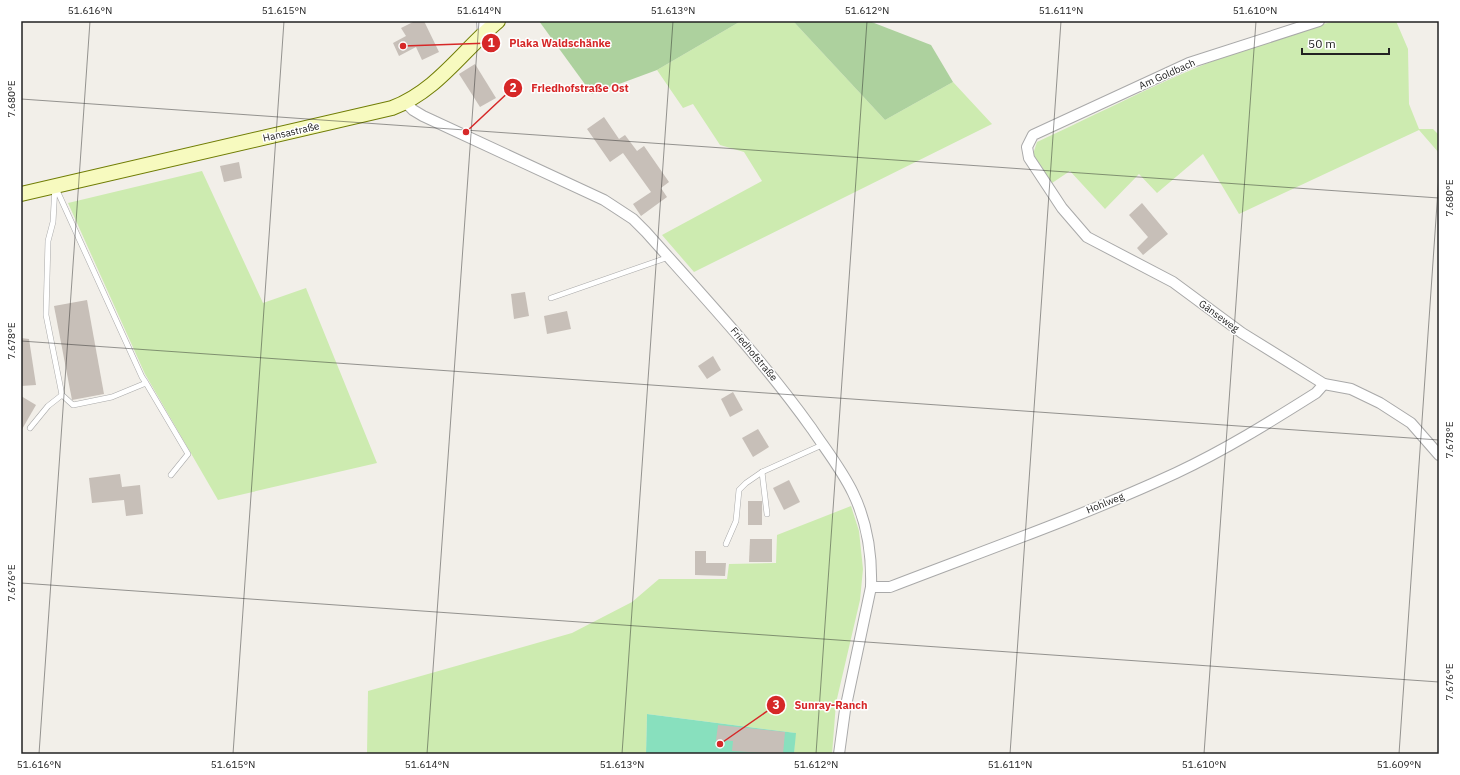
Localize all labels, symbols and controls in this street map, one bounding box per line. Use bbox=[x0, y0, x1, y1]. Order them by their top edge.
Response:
text: 51.616°N bbox=[68, 4, 112, 17]
text: 51.615°N bbox=[262, 4, 306, 17]
text: 51.614°N bbox=[457, 4, 501, 17]
text: 51.613°N bbox=[651, 4, 695, 17]
text: 51.612°N bbox=[845, 4, 889, 17]
text: 51.611°N bbox=[1039, 4, 1083, 17]
text: 51.610°N bbox=[1233, 4, 1277, 17]
scale bar bbox=[1302, 30, 1389, 56]
callout: Plaka Waldschänke bbox=[481, 32, 619, 55]
text: 1 bbox=[487, 35, 495, 50]
text: Plaka Waldschänke bbox=[509, 36, 611, 50]
text: 50 m bbox=[1308, 36, 1336, 51]
street label: Am Goldbach bbox=[1137, 56, 1197, 92]
callout: Friedhofstraße Ost bbox=[503, 76, 637, 99]
text: 7.680°E bbox=[5, 80, 18, 118]
text: 2 bbox=[509, 80, 517, 95]
text: Friedhofstraße Ost bbox=[531, 81, 629, 95]
street label: Hansastraße bbox=[262, 119, 321, 145]
text: 7.680°E bbox=[1443, 179, 1456, 217]
street label: Gänseweg bbox=[1196, 297, 1242, 335]
text: 7.678°E bbox=[5, 322, 18, 360]
street label: Friedhofstraße bbox=[728, 324, 781, 384]
text: 7.678°E bbox=[1443, 421, 1456, 459]
street label: Hohlweg bbox=[1084, 489, 1126, 516]
text: 7.676°E bbox=[5, 564, 18, 602]
text: 7.676°E bbox=[1443, 663, 1456, 701]
callout: Sunray-Ranch bbox=[766, 694, 875, 717]
text: 3 bbox=[772, 697, 780, 712]
text: Sunray-Ranch bbox=[794, 698, 868, 712]
text: 51.616°N bbox=[17, 758, 61, 771]
text: 51.615°N bbox=[211, 758, 255, 771]
text: 51.614°N bbox=[405, 758, 449, 771]
text: 51.613°N bbox=[600, 758, 644, 771]
text: 51.612°N bbox=[794, 758, 838, 771]
text: 51.611°N bbox=[988, 758, 1032, 771]
text: 51.610°N bbox=[1182, 758, 1226, 771]
text: 51.609°N bbox=[1377, 758, 1421, 771]

